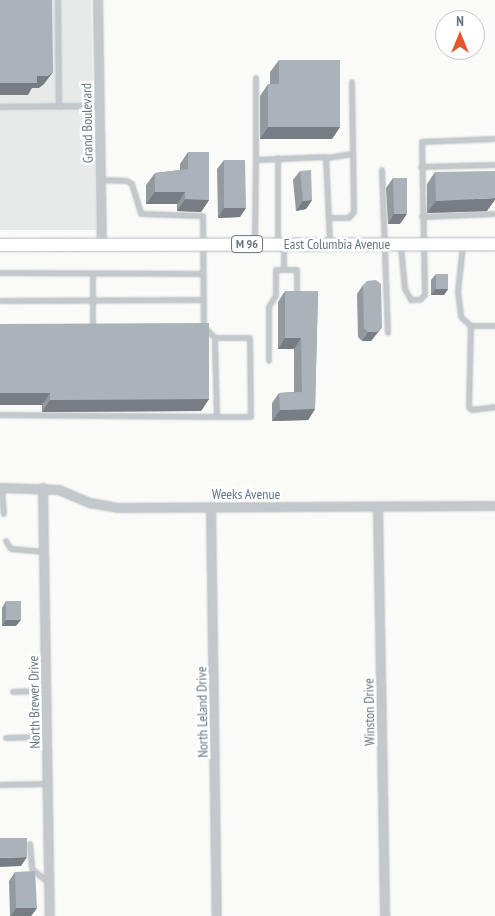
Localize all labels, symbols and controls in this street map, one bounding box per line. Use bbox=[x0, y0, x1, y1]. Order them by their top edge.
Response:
north arrow bbox=[435, 10, 485, 60]
text: N bbox=[456, 12, 464, 30]
street label: Grand Boulevard bbox=[78, 83, 96, 163]
road number: M 96 bbox=[231, 234, 263, 253]
street label: East Columbia Avenue bbox=[284, 236, 390, 252]
street label: Weeks Avenue bbox=[212, 486, 280, 502]
street label: North Brewer Drive bbox=[25, 655, 43, 749]
street label: North Leland Drive bbox=[193, 666, 211, 758]
street label: Winston Drive bbox=[360, 678, 378, 746]

